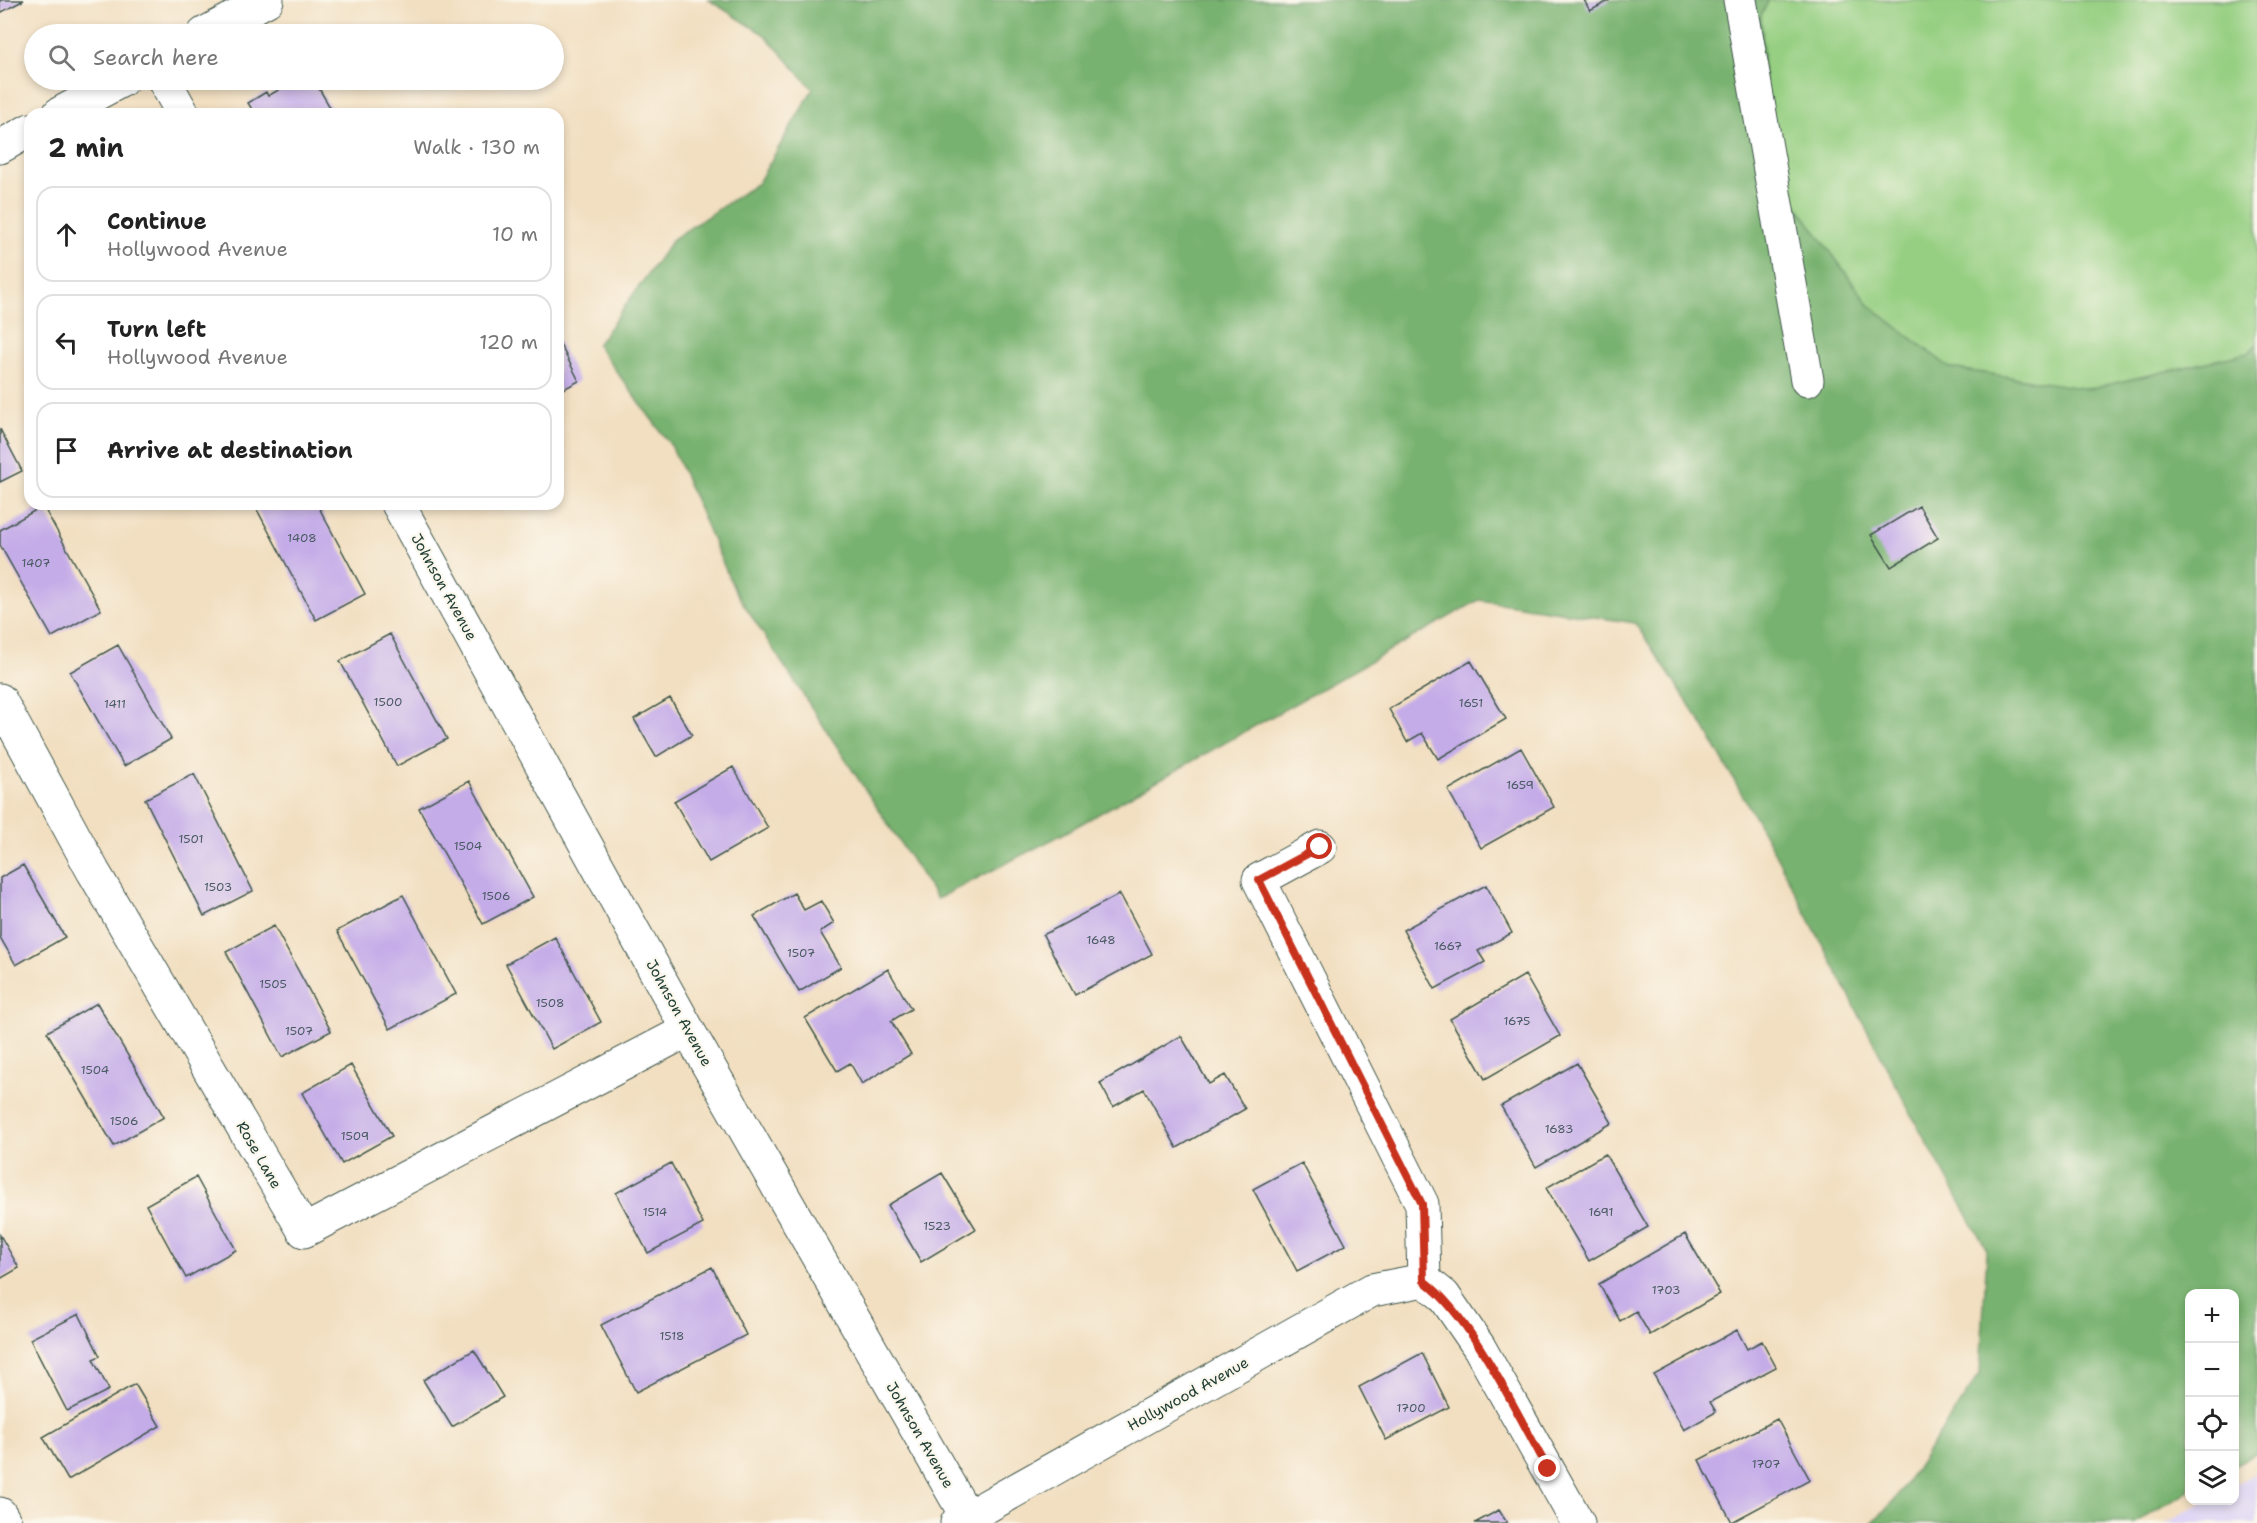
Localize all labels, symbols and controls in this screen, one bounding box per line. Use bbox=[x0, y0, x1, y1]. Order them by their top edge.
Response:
search box bbox=[24, 24, 564, 90]
icon: search bbox=[45, 41, 78, 74]
text: Search here bbox=[93, 43, 219, 72]
text: 2 min bbox=[48, 130, 124, 165]
text: Walk · 130 m bbox=[413, 134, 540, 160]
text: Continue bbox=[107, 207, 207, 236]
icon: ahead bbox=[50, 218, 83, 251]
text: 10 m bbox=[492, 221, 538, 247]
text: Hollywood Avenue bbox=[107, 236, 288, 262]
text: Turn left bbox=[107, 315, 206, 344]
icon: left bbox=[50, 326, 83, 359]
text: 120 m bbox=[479, 329, 538, 355]
text: Hollywood Avenue bbox=[107, 344, 288, 370]
icon: arrive bbox=[50, 434, 83, 467]
text: Arrive at destination bbox=[107, 436, 353, 465]
house number: 1408 bbox=[287, 530, 317, 546]
street label: Johnson Avenue bbox=[406, 530, 482, 644]
house number: 1407 bbox=[22, 555, 50, 571]
house number: 1500 bbox=[374, 694, 402, 710]
house number: 1651 bbox=[1459, 695, 1483, 711]
house number: 1411 bbox=[104, 696, 126, 712]
house number: 1659 bbox=[1506, 777, 1534, 793]
house number: 1501 bbox=[178, 831, 204, 847]
route start bbox=[1306, 833, 1332, 859]
house number: 1504 bbox=[454, 838, 482, 854]
house number: 1503 bbox=[204, 879, 232, 895]
house number: 1506 bbox=[482, 888, 510, 904]
house number: 1648 bbox=[1086, 932, 1116, 948]
house number: 1667 bbox=[1434, 938, 1462, 954]
house number: 1507 bbox=[787, 945, 815, 961]
street label: Johnson Avenue bbox=[641, 956, 717, 1070]
house number: 1505 bbox=[259, 976, 287, 992]
house number: 1508 bbox=[536, 995, 564, 1011]
house number: 1675 bbox=[1504, 1013, 1530, 1029]
house number: 1507 bbox=[285, 1023, 313, 1039]
house number: 1504 bbox=[81, 1062, 109, 1078]
house number: 1506 bbox=[110, 1113, 138, 1129]
street label: Rose Lane bbox=[232, 1118, 286, 1192]
house number: 1683 bbox=[1545, 1121, 1573, 1137]
house number: 1509 bbox=[341, 1128, 369, 1144]
house number: 1514 bbox=[643, 1204, 667, 1220]
house number: 1691 bbox=[1588, 1204, 1614, 1220]
house number: 1523 bbox=[923, 1218, 951, 1234]
house number: 1703 bbox=[1652, 1282, 1680, 1298]
map controls bbox=[2185, 1289, 2239, 1505]
button: + bbox=[2185, 1289, 2239, 1343]
house number: 1518 bbox=[660, 1328, 684, 1344]
button: − bbox=[2185, 1343, 2239, 1397]
street label: Hollywood Avenue bbox=[1124, 1352, 1252, 1436]
street label: Johnson Avenue bbox=[881, 1378, 959, 1492]
button: locate bbox=[2185, 1397, 2239, 1451]
house number: 1700 bbox=[1396, 1400, 1426, 1416]
button: layers bbox=[2185, 1451, 2239, 1505]
route end bbox=[1534, 1455, 1560, 1481]
house number: 1707 bbox=[1752, 1456, 1780, 1472]

